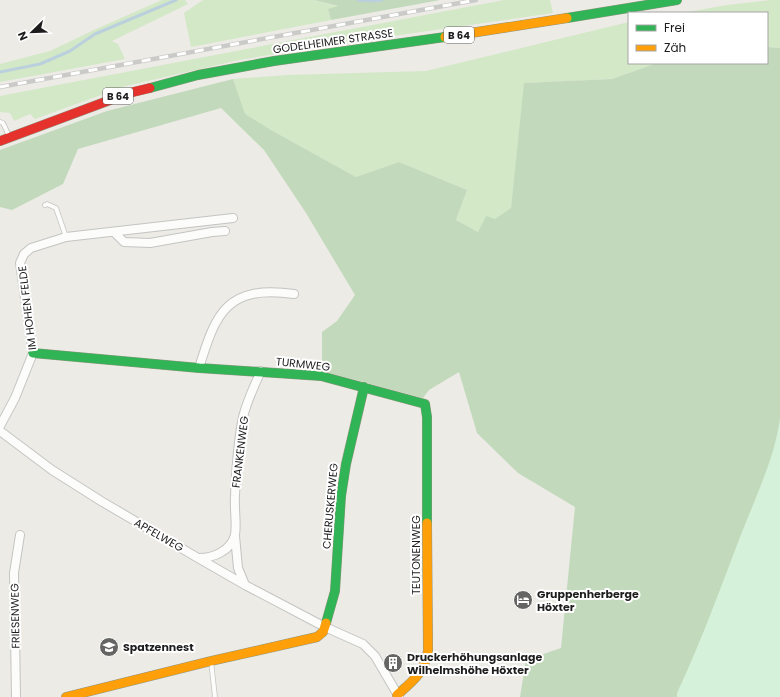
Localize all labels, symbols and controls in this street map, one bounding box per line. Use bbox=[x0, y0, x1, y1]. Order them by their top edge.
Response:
north arrow bbox=[12, 12, 52, 52]
legend bbox=[628, 12, 768, 64]
text: Frei bbox=[664, 19, 685, 36]
street label: GODELHEIMER STRASSE bbox=[272, 25, 394, 57]
road number: B 64 bbox=[444, 27, 474, 43]
text: N bbox=[14, 29, 32, 43]
text: Zäh bbox=[664, 39, 686, 56]
road number: B 64 bbox=[103, 88, 133, 104]
street label: IM HOHEN FELDE bbox=[14, 265, 40, 351]
street label: TURMWEG bbox=[275, 353, 331, 375]
street label: FRANKENWEG bbox=[228, 415, 252, 489]
street label: CHERUSKERWEG bbox=[318, 462, 342, 550]
street label: APFELWEG bbox=[131, 514, 187, 556]
street label: TEUTONENWEG bbox=[408, 515, 424, 595]
street label: FRIESENWEG bbox=[6, 583, 24, 649]
place label: Gruppenherberge Höxter bbox=[537, 586, 639, 615]
hotel icon: Gruppenherberge Höxter bbox=[512, 589, 534, 611]
school or university icon: Spatzennest bbox=[98, 636, 120, 658]
place label: Spatzennest bbox=[123, 639, 194, 655]
place label: Druckerhöhungsanlage Wilhelmshöhe Höxter bbox=[407, 649, 542, 678]
building icon: Druckerhöhungsanlage Wilhelmshöhe Höxter bbox=[382, 652, 404, 674]

